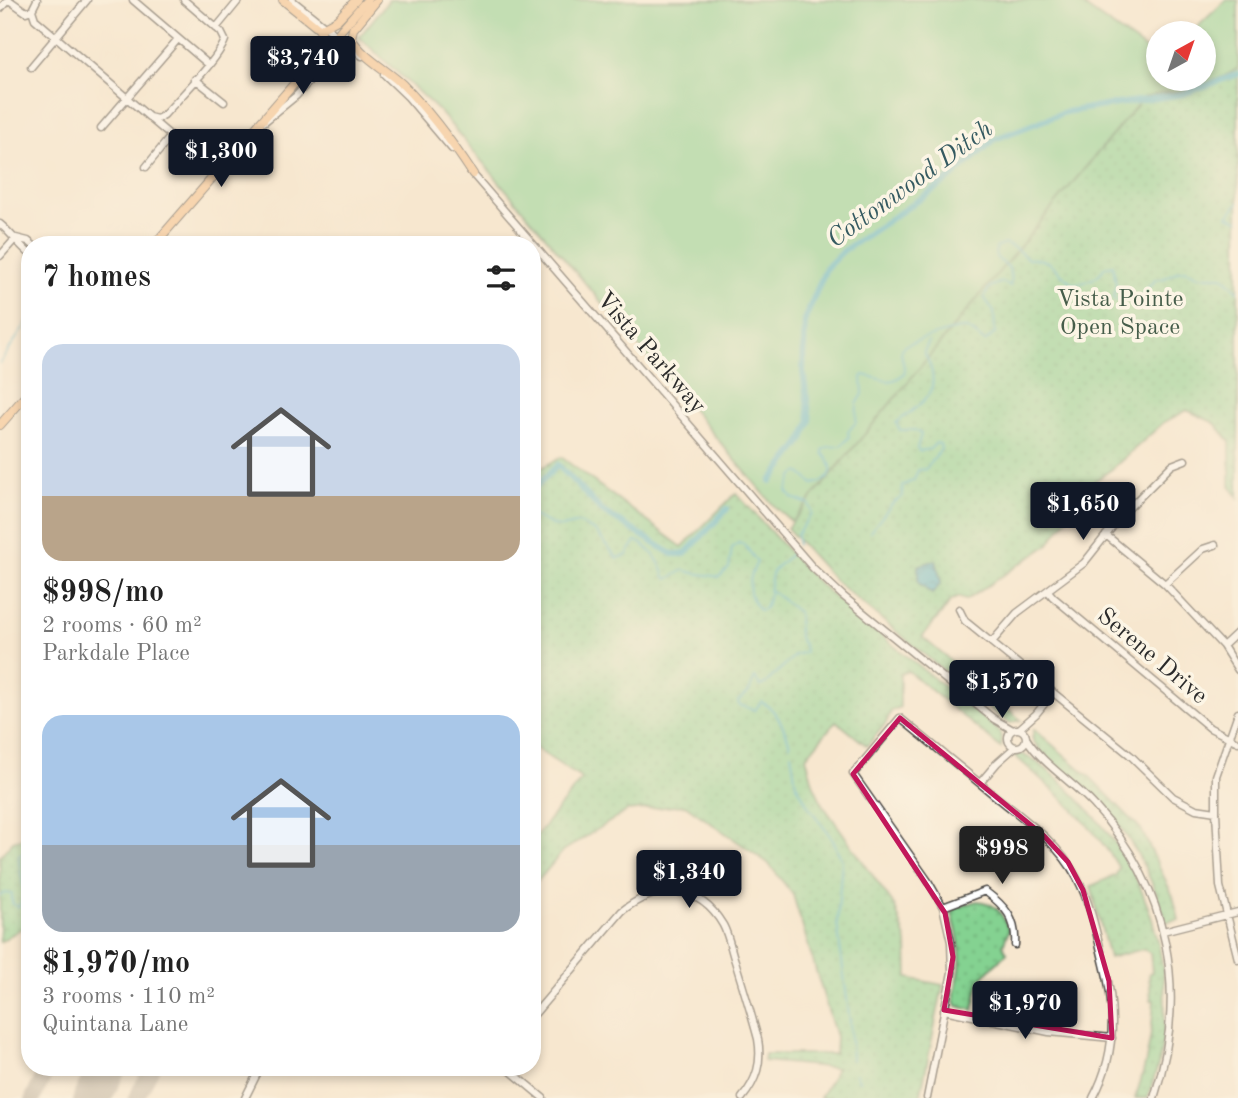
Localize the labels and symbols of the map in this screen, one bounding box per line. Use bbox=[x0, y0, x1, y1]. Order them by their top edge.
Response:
north arrow bbox=[1146, 21, 1216, 91]
pin: $3,740 bbox=[246, 36, 360, 96]
water label: Cottonwood Ditch bbox=[823, 116, 998, 253]
pin: $1,300 bbox=[164, 130, 278, 189]
street label: Vista Parkway bbox=[591, 288, 710, 419]
park label: Vista Pointe Open Space bbox=[1056, 288, 1184, 340]
pin: $1,650 bbox=[1026, 482, 1140, 542]
street label: Serene Drive bbox=[1092, 604, 1211, 709]
pin: $1,570 bbox=[945, 660, 1059, 720]
pin: $998 bbox=[961, 826, 1043, 886]
pin: $1,340 bbox=[632, 850, 746, 910]
pin: $1,970 bbox=[968, 982, 1082, 1041]

